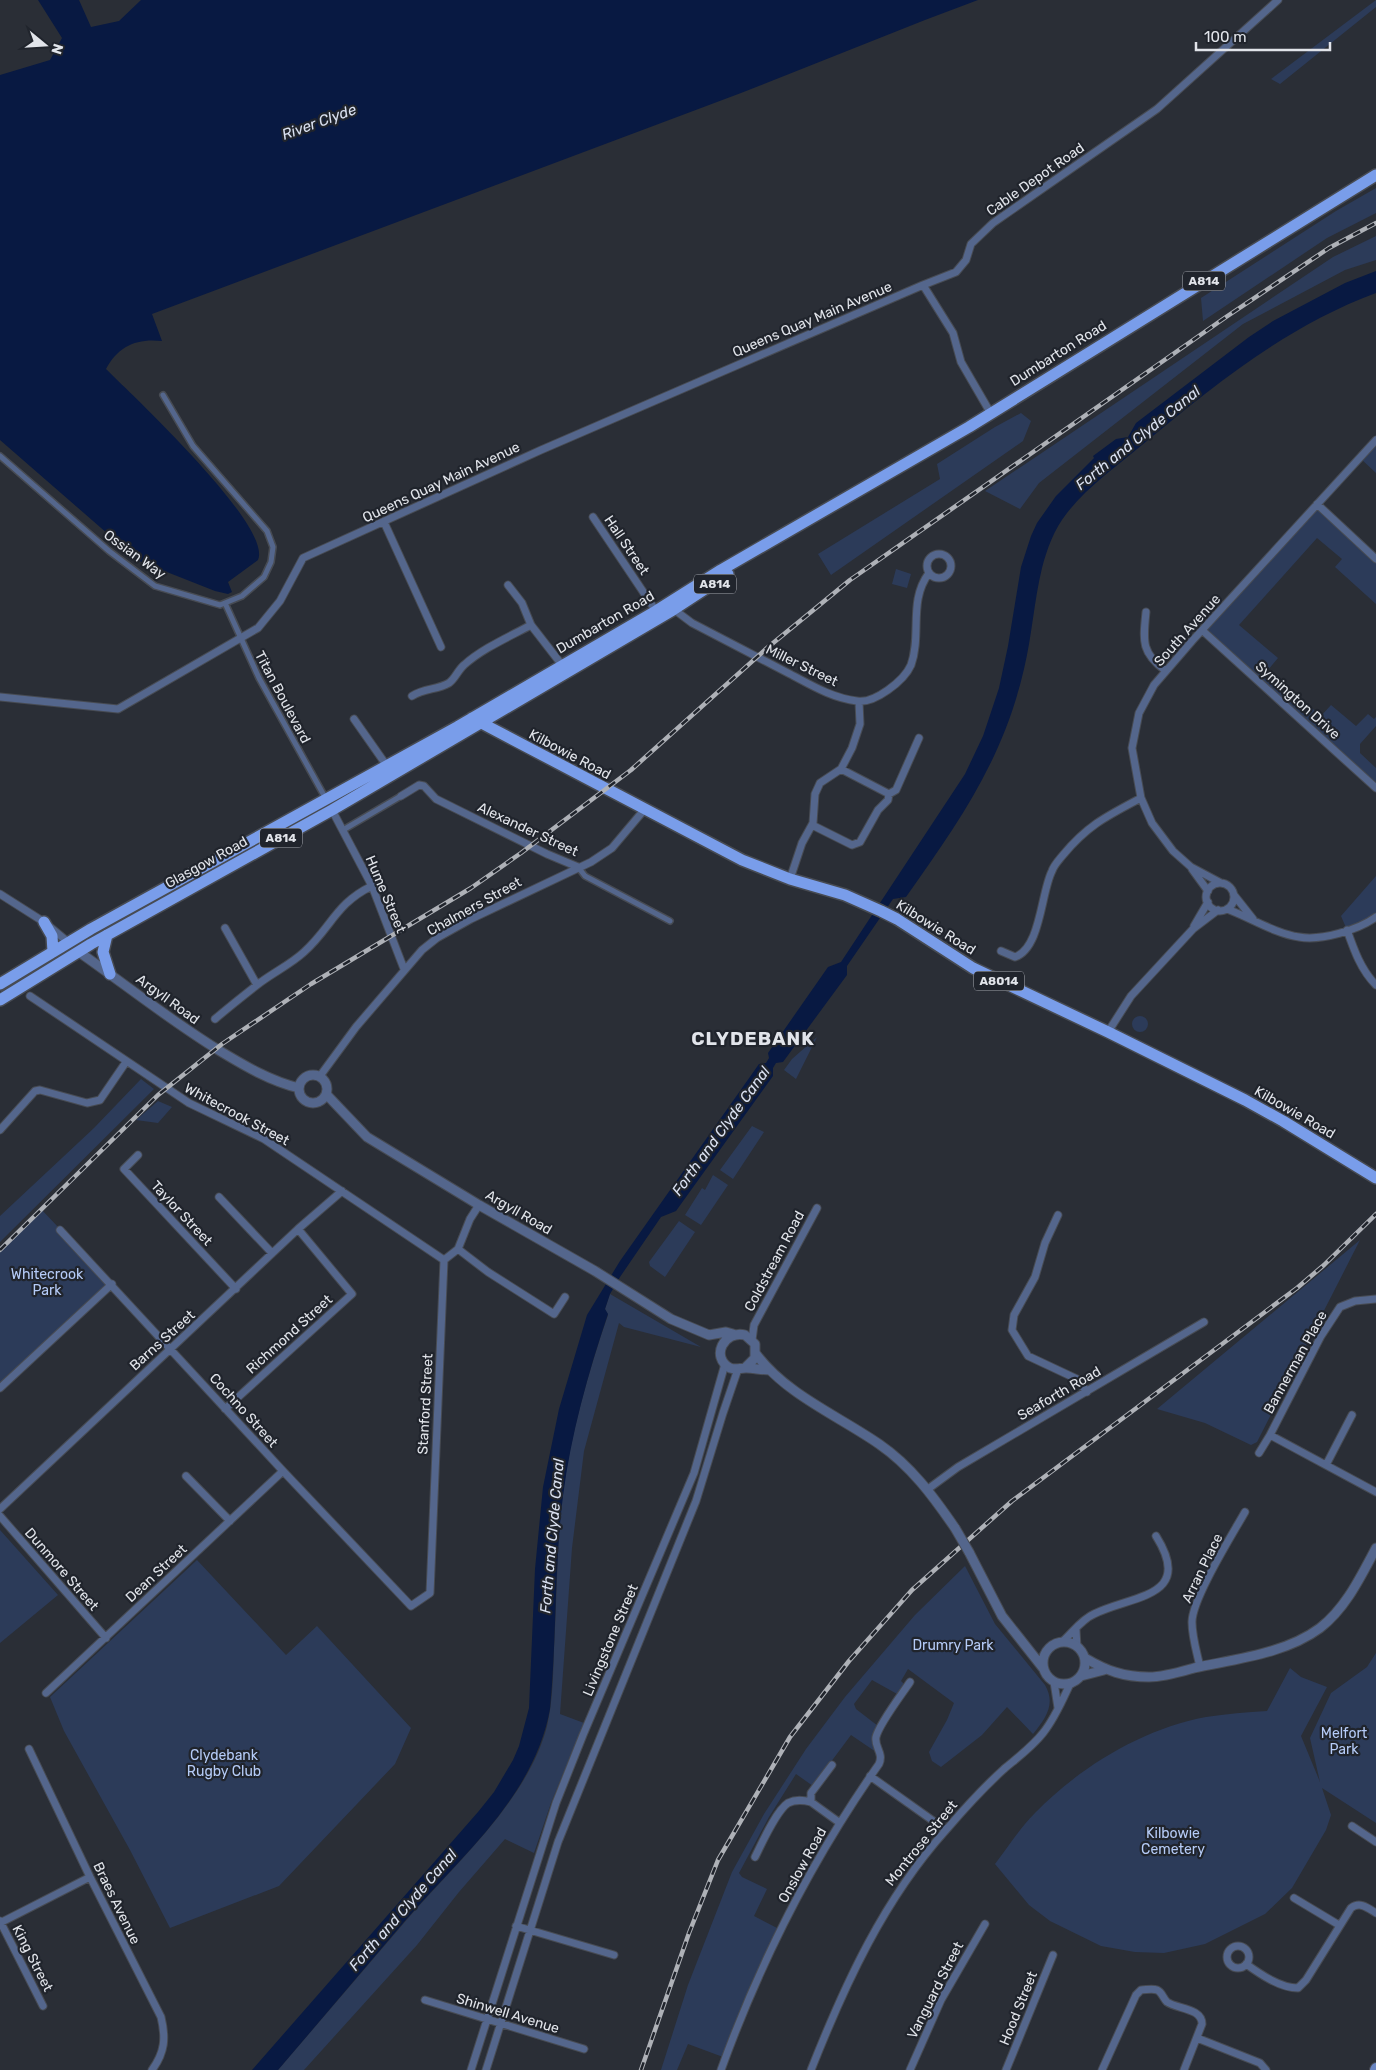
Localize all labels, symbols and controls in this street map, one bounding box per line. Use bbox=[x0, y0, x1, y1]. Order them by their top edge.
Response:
north arrow bbox=[20, 20, 70, 70]
scale bar bbox=[1196, 20, 1330, 52]
text: 100 m bbox=[1204, 28, 1246, 46]
text: N bbox=[47, 41, 67, 56]
water label: River Clyde bbox=[279, 100, 359, 144]
street label: Cable Depot Road bbox=[983, 139, 1088, 220]
road number: A814 bbox=[1183, 272, 1225, 290]
street label: Queens Quay Main Avenue bbox=[730, 278, 895, 361]
street label: Dumbarton Road bbox=[1007, 317, 1110, 390]
water label: Forth and Clyde Canal bbox=[1072, 382, 1204, 494]
street label: Queens Quay Main Avenue bbox=[360, 438, 523, 526]
street label: Hall Street bbox=[600, 512, 653, 579]
street label: Ossian Way bbox=[100, 526, 169, 583]
road number: A814 bbox=[694, 574, 736, 594]
street label: Dumbarton Road bbox=[553, 587, 657, 657]
street label: South Avenue bbox=[1151, 591, 1224, 670]
street label: Miller Street bbox=[763, 641, 841, 690]
street label: Titan Boulevard bbox=[251, 648, 314, 746]
street label: Symington Drive bbox=[1252, 658, 1344, 743]
street label: Kilbowie Road bbox=[526, 726, 614, 783]
street label: Alexander Street bbox=[475, 799, 581, 860]
road number: A814 bbox=[260, 828, 302, 848]
street label: Glasgow Road bbox=[162, 833, 250, 892]
street label: Hume Street bbox=[362, 853, 410, 936]
street label: Chalmers Street bbox=[424, 873, 525, 939]
street label: Kilbowie Road bbox=[893, 896, 979, 959]
street label: Argyll Road bbox=[133, 971, 203, 1028]
road number: A8014 bbox=[974, 971, 1024, 990]
district label: CLYDEBANK bbox=[691, 1027, 815, 1050]
water label: Forth and Clyde Canal bbox=[668, 1063, 774, 1199]
street label: Whitecrook Street bbox=[181, 1080, 293, 1150]
street label: Kilbowie Road bbox=[1251, 1082, 1338, 1142]
street label: Taylor Street bbox=[147, 1177, 216, 1250]
street label: Argyll Road bbox=[482, 1187, 555, 1238]
street label: Coldstream Road bbox=[741, 1208, 808, 1314]
park label: Whitecrook Park bbox=[11, 1266, 84, 1299]
street label: Richmond Street bbox=[243, 1291, 336, 1377]
street label: Barns Street bbox=[126, 1306, 199, 1374]
street label: Bannerman Place bbox=[1260, 1308, 1331, 1417]
street label: Stanford Street bbox=[414, 1353, 437, 1455]
street label: Seaforth Road bbox=[1015, 1363, 1104, 1424]
street label: Cochno Street bbox=[206, 1370, 282, 1451]
water label: Forth and Clyde Canal bbox=[536, 1458, 568, 1614]
street label: Dunmore Street bbox=[21, 1525, 102, 1615]
street label: Arran Place bbox=[1178, 1531, 1227, 1606]
street label: Dean Street bbox=[122, 1540, 191, 1606]
street label: Livingstone Street bbox=[579, 1581, 642, 1699]
park label: Drumry Park bbox=[912, 1637, 994, 1654]
park label: Melfort Park bbox=[1321, 1725, 1368, 1758]
park label: Clydebank Rugby Club bbox=[187, 1747, 261, 1780]
street label: Montrose Street bbox=[882, 1797, 961, 1890]
street label: Onslow Road bbox=[775, 1824, 830, 1906]
park label: Kilbowie Cemetery bbox=[1141, 1825, 1205, 1858]
water label: Forth and Clyde Canal bbox=[345, 1845, 461, 1974]
street label: Braes Avenue bbox=[89, 1859, 144, 1947]
street label: King Street bbox=[9, 1922, 57, 1995]
street label: Vanguard Street bbox=[904, 1938, 967, 2042]
street label: Hood Street bbox=[996, 1968, 1041, 2048]
street label: Shinwell Avenue bbox=[454, 1990, 562, 2037]

